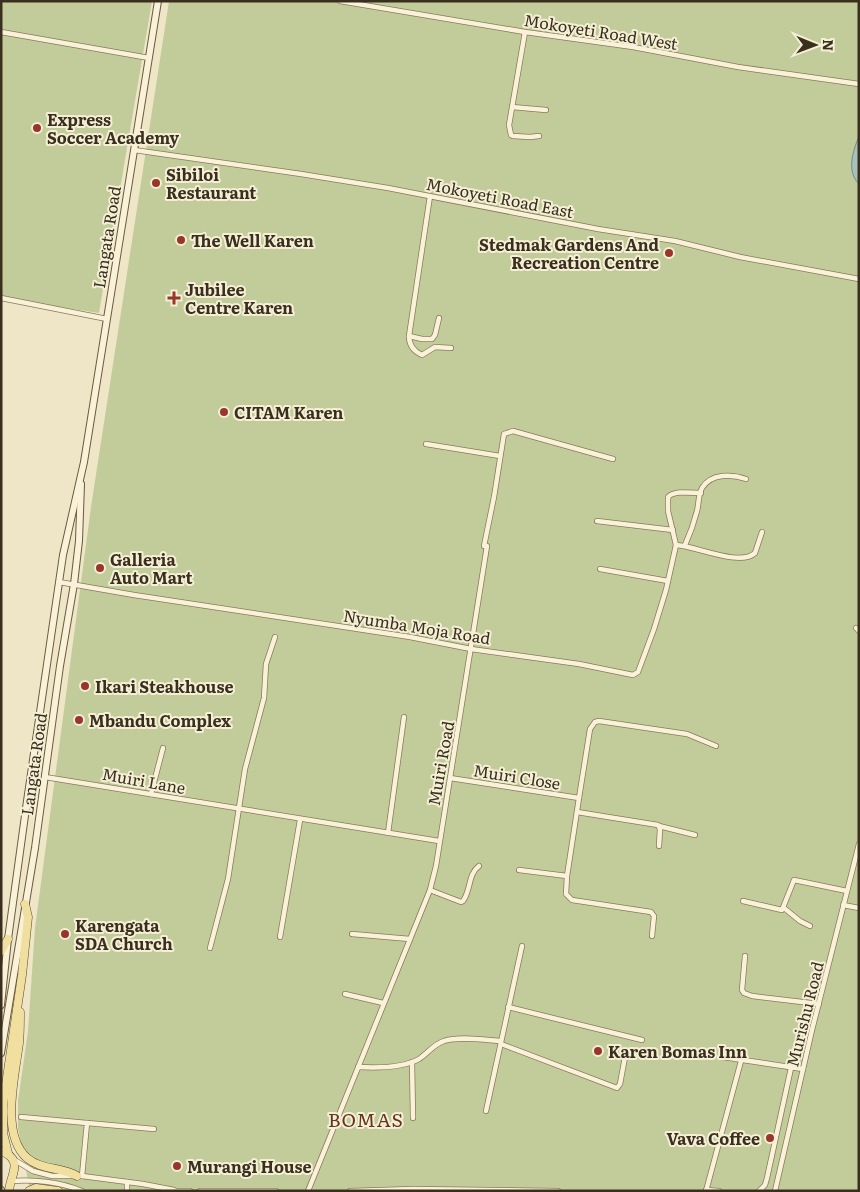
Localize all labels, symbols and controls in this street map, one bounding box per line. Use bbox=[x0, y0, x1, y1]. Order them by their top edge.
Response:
street label: Mokoyeti Road West bbox=[523, 7, 680, 55]
north arrow bbox=[790, 20, 840, 70]
text: N bbox=[819, 39, 839, 52]
place label: Express Soccer Academy bbox=[47, 107, 179, 149]
marker: Express Soccer Academy bbox=[31, 122, 43, 134]
place label: Sibiloi Restaurant bbox=[166, 162, 256, 204]
street label: Mokoyeti Road East bbox=[424, 171, 576, 223]
marker: Sibiloi Restaurant bbox=[150, 177, 162, 189]
street label: Langata Road bbox=[86, 184, 126, 290]
place label: The Well Karen bbox=[191, 228, 314, 252]
place label: Stedmak Gardens And Recreation Centre bbox=[479, 232, 659, 274]
marker: The Well Karen bbox=[175, 234, 187, 246]
marker: Stedmak Gardens And Recreation Centre bbox=[663, 247, 675, 259]
place label: Jubilee Centre Karen bbox=[185, 277, 293, 319]
marker: Jubilee Centre Karen bbox=[167, 291, 181, 305]
place label: CITAM Karen bbox=[234, 400, 343, 424]
marker: CITAM Karen bbox=[218, 406, 230, 418]
place label: Galleria Auto Mart bbox=[110, 547, 192, 589]
marker: Galleria Auto Mart bbox=[94, 562, 106, 574]
street label: Nyumba Moja Road bbox=[342, 603, 493, 650]
place label: Ikari Steakhouse bbox=[95, 674, 233, 698]
marker: Ikari Steakhouse bbox=[79, 680, 91, 692]
place label: Mbandu Complex bbox=[89, 708, 231, 732]
street label: Langata Road bbox=[14, 711, 52, 817]
marker: Mbandu Complex bbox=[73, 714, 85, 726]
street label: Muiri Road bbox=[421, 719, 459, 807]
street label: Muiri Close bbox=[472, 757, 562, 795]
street label: Muiri Lane bbox=[100, 761, 188, 799]
place label: Karengata SDA Church bbox=[75, 913, 173, 955]
marker: Karengata SDA Church bbox=[59, 928, 71, 940]
street label: Murishu Road bbox=[779, 959, 829, 1069]
place label: Karen Bomas Inn bbox=[608, 1039, 747, 1063]
marker: Karen Bomas Inn bbox=[592, 1045, 604, 1057]
district label: BOMAS bbox=[328, 1105, 404, 1133]
place label: Vava Coffee bbox=[666, 1126, 760, 1150]
marker: Vava Coffee bbox=[764, 1132, 776, 1144]
place label: Murangi House bbox=[187, 1154, 312, 1178]
marker: Murangi House bbox=[171, 1160, 183, 1172]

